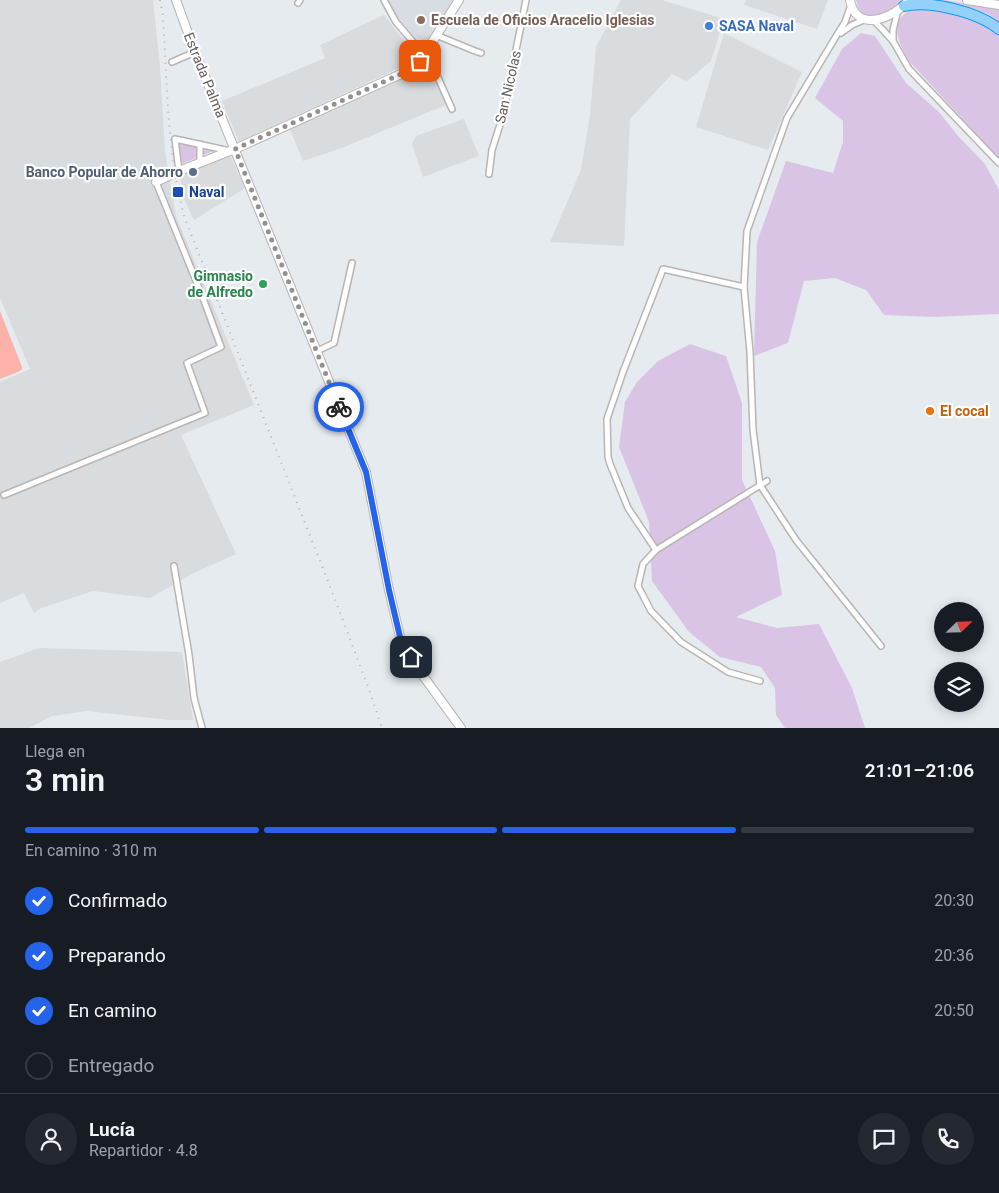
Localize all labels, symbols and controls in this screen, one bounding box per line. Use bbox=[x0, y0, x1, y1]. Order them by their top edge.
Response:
place label: Escuela de Oficios Aracelio Iglesias bbox=[431, 12, 655, 28]
marker: Escuela de Oficios Aracelio Iglesias bbox=[415, 14, 427, 26]
place label: SASA Naval bbox=[719, 18, 794, 34]
marker: SASA Naval bbox=[703, 20, 715, 32]
street label: Estrada Palma bbox=[181, 30, 229, 120]
pin bbox=[399, 40, 441, 82]
icon: bag bbox=[406, 47, 434, 75]
street label: San Nicolas bbox=[492, 49, 524, 125]
place label: Banco Popular de Ahorro bbox=[26, 164, 183, 180]
marker: Banco Popular de Ahorro bbox=[187, 166, 199, 178]
place label: Naval bbox=[189, 184, 224, 200]
marker: Naval bbox=[171, 185, 185, 199]
place label: Gimnasio de Alfredo bbox=[188, 268, 253, 300]
marker: Gimnasio de Alfredo bbox=[257, 278, 269, 290]
courier bbox=[314, 382, 364, 432]
icon: bike bbox=[325, 393, 353, 421]
place label: El cocal bbox=[940, 403, 989, 419]
marker: El cocal bbox=[924, 405, 936, 417]
north arrow bbox=[934, 602, 984, 652]
map controls bbox=[934, 602, 984, 712]
pin bbox=[390, 636, 432, 678]
icon: home bbox=[397, 643, 425, 671]
button: layers bbox=[934, 662, 984, 712]
text: Llega en bbox=[25, 742, 85, 761]
text: 21:01–21:06 bbox=[865, 759, 974, 782]
text: 3 min bbox=[25, 761, 105, 799]
text: En camino · 310 m bbox=[25, 841, 157, 860]
icon: check bbox=[25, 887, 53, 915]
text: Confirmado bbox=[68, 889, 167, 912]
text: 20:30 bbox=[934, 891, 974, 910]
icon: check bbox=[25, 942, 53, 970]
text: Preparando bbox=[68, 944, 166, 967]
text: 20:36 bbox=[934, 946, 974, 965]
icon: check bbox=[25, 997, 53, 1025]
text: En camino bbox=[68, 999, 157, 1022]
text: 20:50 bbox=[934, 1001, 974, 1020]
text: Entregado bbox=[68, 1054, 154, 1077]
button: person bbox=[25, 1113, 77, 1165]
button: chat bbox=[858, 1113, 910, 1165]
button: phone bbox=[922, 1113, 974, 1165]
text: Lucía bbox=[89, 1118, 135, 1141]
text: Repartidor · 4.8 bbox=[89, 1141, 198, 1160]

